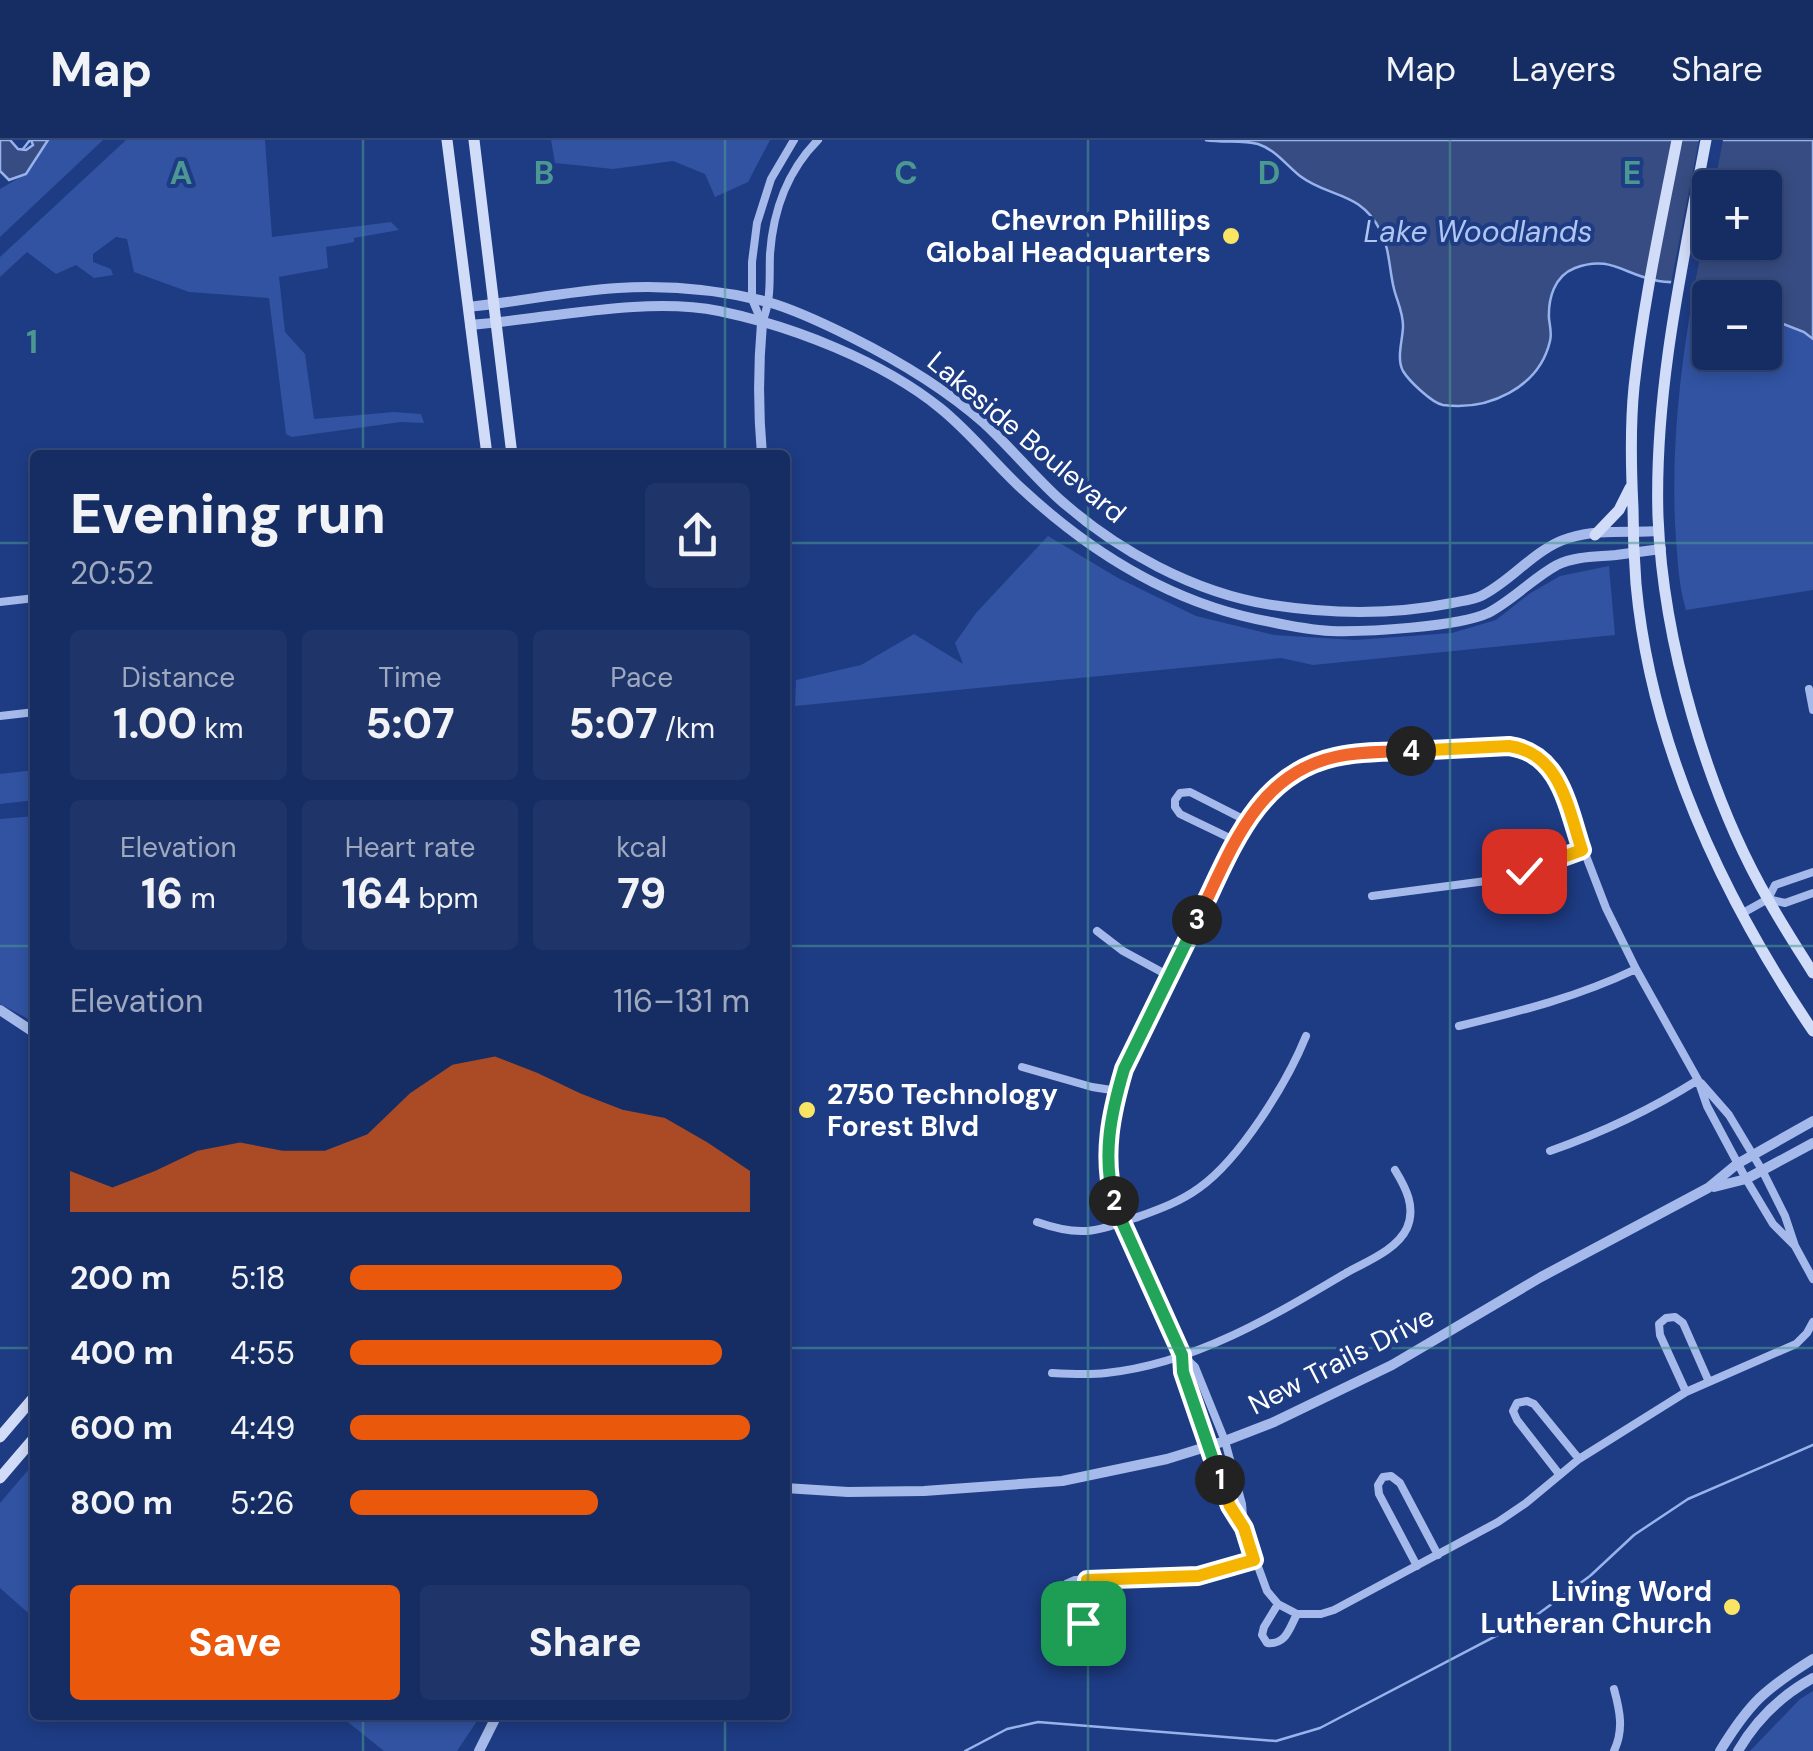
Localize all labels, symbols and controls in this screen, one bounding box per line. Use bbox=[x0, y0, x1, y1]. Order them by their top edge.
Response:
text: Map bbox=[50, 38, 152, 101]
text: Map bbox=[1386, 46, 1456, 92]
text: Layers bbox=[1511, 46, 1616, 92]
text: Share bbox=[1671, 46, 1763, 92]
text: A bbox=[170, 152, 192, 194]
text: B bbox=[534, 152, 554, 194]
text: C bbox=[894, 152, 918, 194]
text: D bbox=[1258, 152, 1280, 194]
text: E bbox=[1623, 152, 1641, 194]
map controls bbox=[1692, 170, 1782, 370]
button: + bbox=[1692, 170, 1782, 260]
place label: Chevron Phillips Global Headquarters bbox=[926, 202, 1211, 271]
water label: Lake Woodlands bbox=[1364, 212, 1593, 251]
marker: Chevron Phillips Global Headquarters bbox=[1220, 225, 1242, 247]
button: − bbox=[1692, 280, 1782, 370]
text: 1 bbox=[26, 321, 38, 363]
street label: Lakeside Boulevard bbox=[920, 343, 1134, 531]
text: Evening run bbox=[70, 478, 386, 550]
button: share bbox=[645, 483, 750, 588]
text: 20:52 bbox=[70, 552, 154, 594]
text: Distance bbox=[122, 659, 235, 696]
text: Time bbox=[378, 659, 442, 696]
text: Pace bbox=[610, 659, 673, 696]
text: 1.00 bbox=[113, 696, 197, 751]
text: 5:07 bbox=[365, 696, 455, 751]
text: 5:07 bbox=[568, 696, 657, 751]
text: km bbox=[197, 710, 244, 747]
text: /km bbox=[657, 710, 715, 747]
pin: 4 bbox=[1386, 726, 1436, 776]
text: 4 bbox=[1402, 732, 1420, 769]
text: Elevation bbox=[120, 829, 237, 866]
text: Heart rate bbox=[345, 829, 475, 866]
text: kcal bbox=[616, 829, 667, 866]
pin bbox=[1482, 829, 1567, 914]
icon: check bbox=[1497, 844, 1552, 899]
text: 16 bbox=[141, 866, 183, 921]
text: 164 bbox=[341, 866, 411, 921]
text: 79 bbox=[617, 866, 666, 921]
text: m bbox=[183, 880, 216, 917]
text: bpm bbox=[411, 880, 479, 917]
pin: 3 bbox=[1172, 895, 1222, 945]
text: 3 bbox=[1189, 901, 1205, 938]
text: Elevation bbox=[70, 980, 203, 1022]
text: 116–131 m bbox=[613, 980, 750, 1022]
place label: 2750 Technology Forest Blvd bbox=[827, 1076, 1058, 1145]
marker: 2750 Technology Forest Blvd bbox=[796, 1099, 818, 1121]
pin: 2 bbox=[1089, 1176, 1139, 1226]
text: 2 bbox=[1106, 1182, 1122, 1219]
text: 200 m bbox=[70, 1257, 171, 1299]
text: 5:18 bbox=[230, 1257, 285, 1299]
street label: New Trails Drive bbox=[1242, 1298, 1441, 1423]
text: 400 m bbox=[70, 1332, 174, 1374]
text: 4:55 bbox=[230, 1332, 295, 1374]
text: 600 m bbox=[70, 1407, 173, 1449]
text: 4:49 bbox=[230, 1407, 295, 1449]
pin: 1 bbox=[1195, 1455, 1245, 1505]
text: 1 bbox=[1215, 1461, 1225, 1498]
text: 800 m bbox=[70, 1482, 173, 1524]
text: 5:26 bbox=[230, 1482, 295, 1524]
place label: Living Word Lutheran Church bbox=[1480, 1573, 1712, 1642]
pin bbox=[1041, 1581, 1126, 1666]
button: Save bbox=[70, 1585, 400, 1700]
button: Share bbox=[420, 1585, 750, 1700]
icon: arrive bbox=[1056, 1596, 1111, 1651]
marker: Living Word Lutheran Church bbox=[1721, 1596, 1743, 1618]

